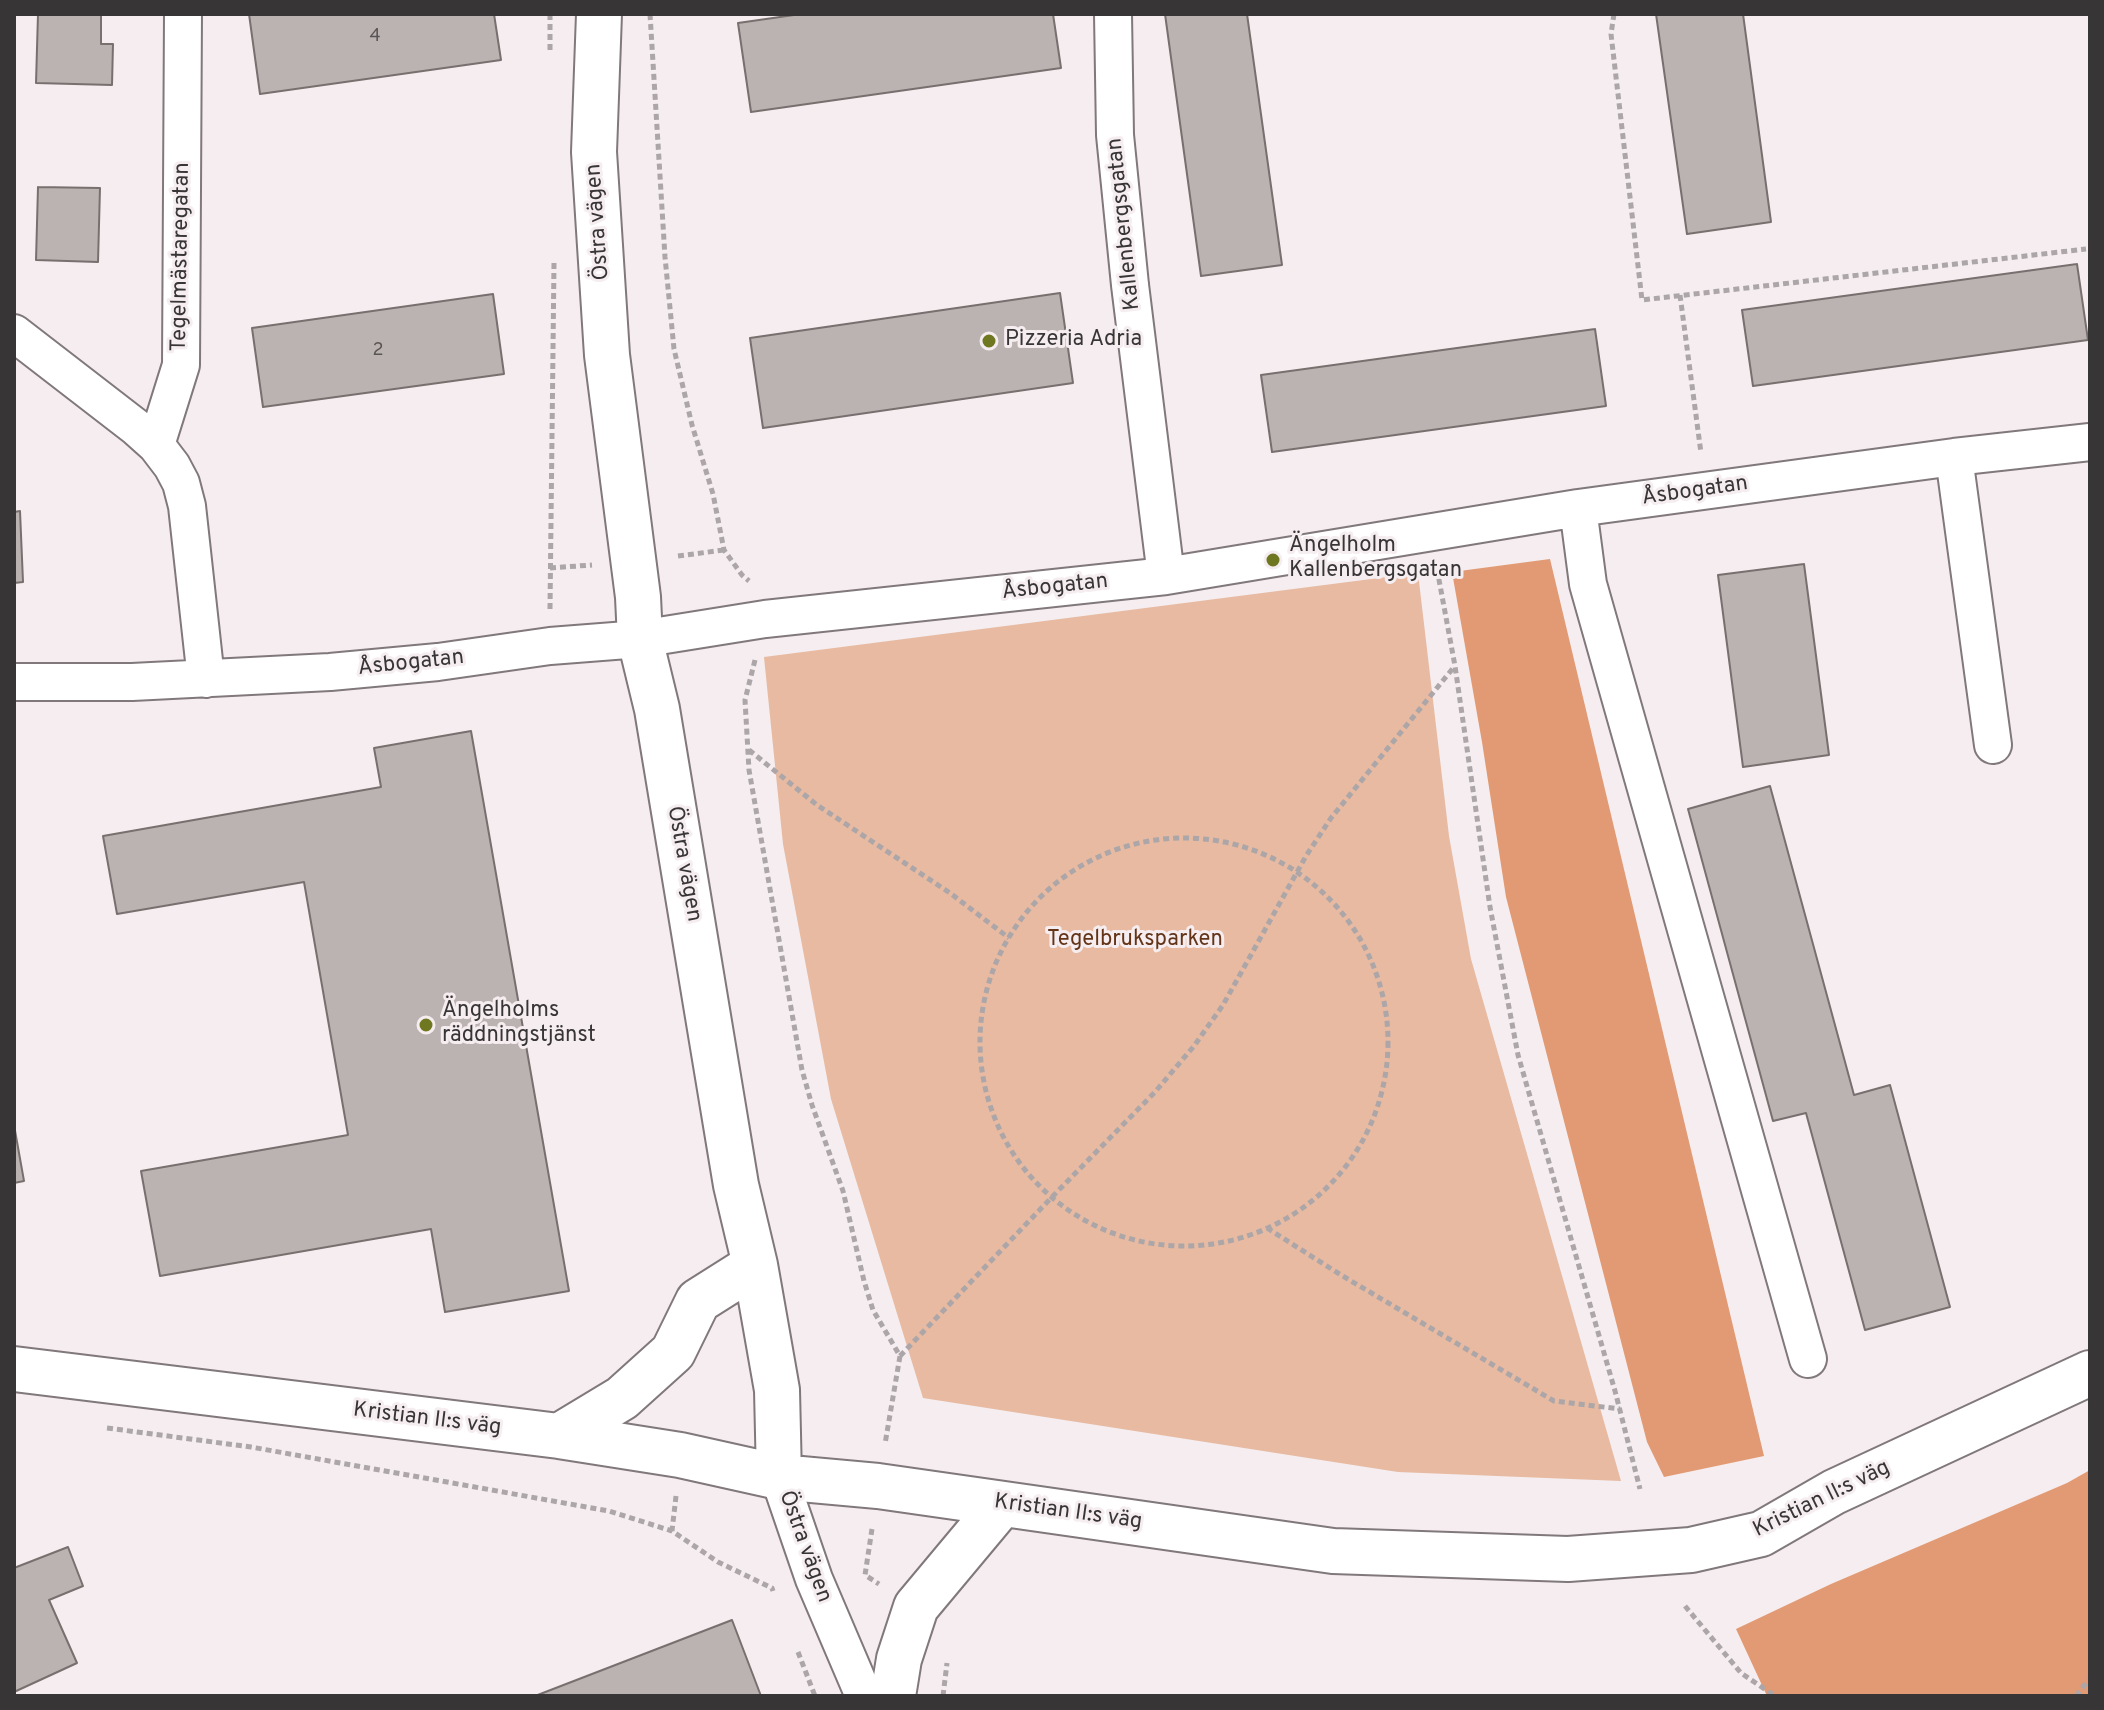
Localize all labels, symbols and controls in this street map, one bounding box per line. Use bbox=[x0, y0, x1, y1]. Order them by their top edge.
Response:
house number: 4 bbox=[369, 26, 381, 48]
street label: Kallenbergsgatan bbox=[1103, 137, 1147, 311]
street label: Tegelmästaregatan bbox=[167, 162, 197, 352]
street label: Östra vägen bbox=[582, 163, 616, 281]
place label: Pizzeria Adria bbox=[1005, 328, 1142, 354]
marker: Pizzeria Adria bbox=[980, 332, 998, 350]
house number: 2 bbox=[372, 340, 384, 362]
street label: Åsbogatan bbox=[1640, 472, 1750, 512]
place label: Ängelholm Kallenbergsgatan bbox=[1289, 534, 1462, 586]
marker: Ängelholm Kallenbergsgatan bbox=[1264, 551, 1282, 569]
street label: Åsbogatan bbox=[1001, 569, 1109, 607]
street label: Åsbogatan bbox=[357, 645, 465, 683]
street label: Östra vägen bbox=[660, 804, 706, 924]
park label: Tegelbruksparken bbox=[1047, 928, 1223, 954]
place label: Ängelholms räddningstjänst bbox=[442, 999, 596, 1050]
marker: Ängelholms räddningstjänst bbox=[417, 1016, 435, 1034]
street label: Kristian II:s väg bbox=[351, 1398, 503, 1442]
street label: Kristian II:s väg bbox=[1749, 1455, 1895, 1545]
street label: Östra vägen bbox=[772, 1488, 836, 1606]
street label: Kristian II:s väg bbox=[992, 1490, 1144, 1536]

